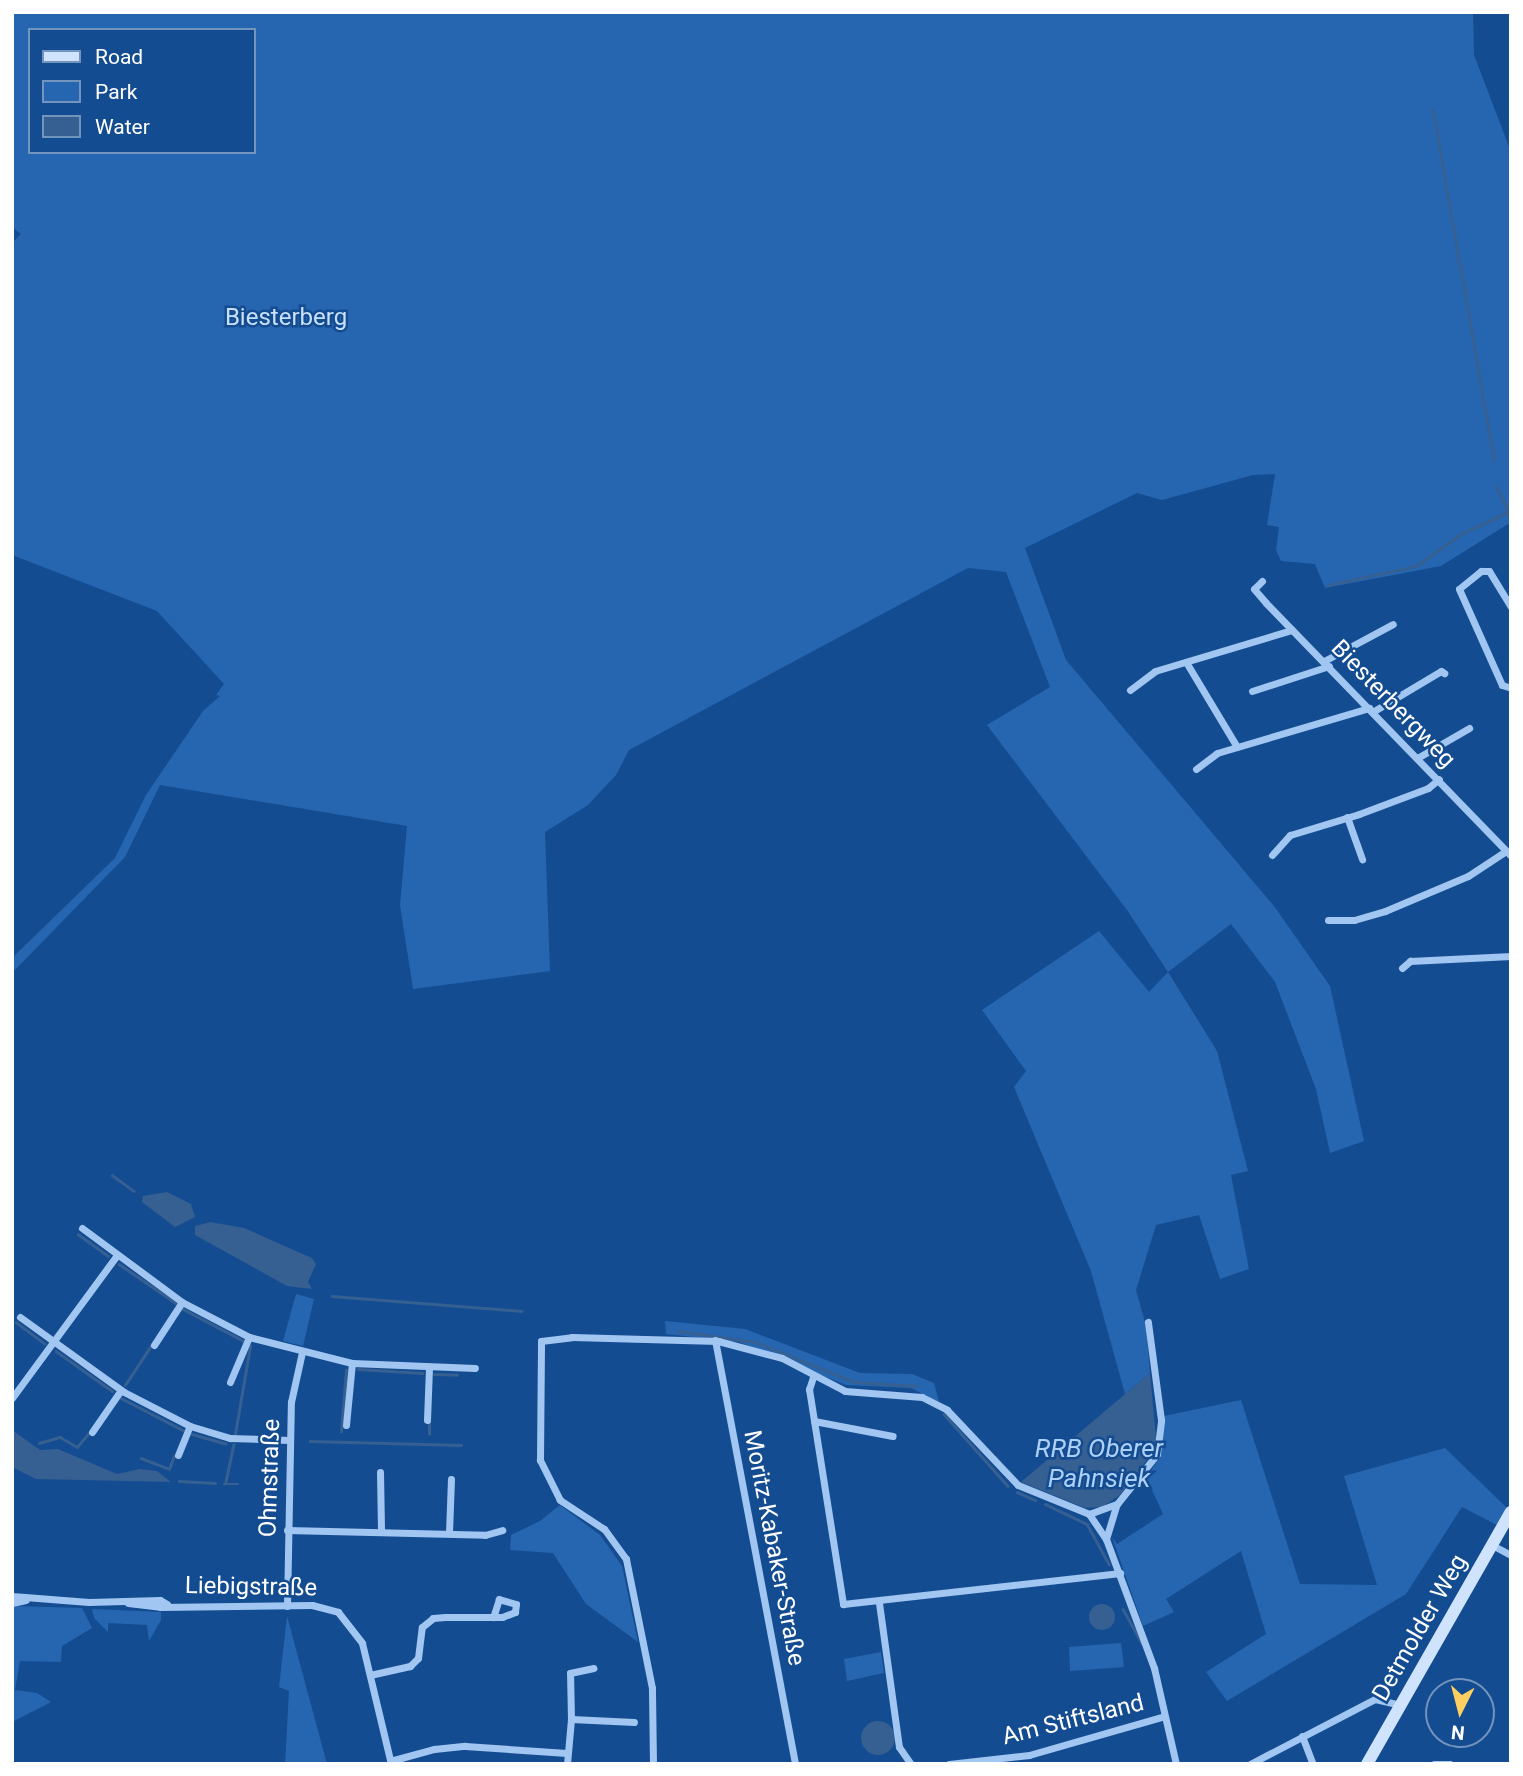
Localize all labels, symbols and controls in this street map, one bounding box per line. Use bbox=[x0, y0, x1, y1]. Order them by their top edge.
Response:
legend bbox=[28, 28, 256, 154]
text: Road bbox=[95, 45, 143, 69]
text: Park bbox=[95, 80, 137, 104]
text: Water bbox=[95, 115, 150, 139]
park label: Biesterberg bbox=[225, 304, 347, 332]
street label: Biesterbergweg bbox=[1325, 634, 1461, 774]
street label: Ohmstraße bbox=[254, 1418, 286, 1538]
street label: Moritz-Kabaker-Straße bbox=[737, 1428, 811, 1668]
water label: RRB Oberer Pahnsiek bbox=[1035, 1433, 1163, 1494]
street label: Detmolder Weg bbox=[1366, 1550, 1474, 1706]
street label: Liebigstraße bbox=[185, 1571, 317, 1603]
north arrow bbox=[1425, 1678, 1495, 1748]
street label: Am Stiftsland bbox=[999, 1689, 1147, 1751]
text: N bbox=[1450, 1720, 1466, 1745]

